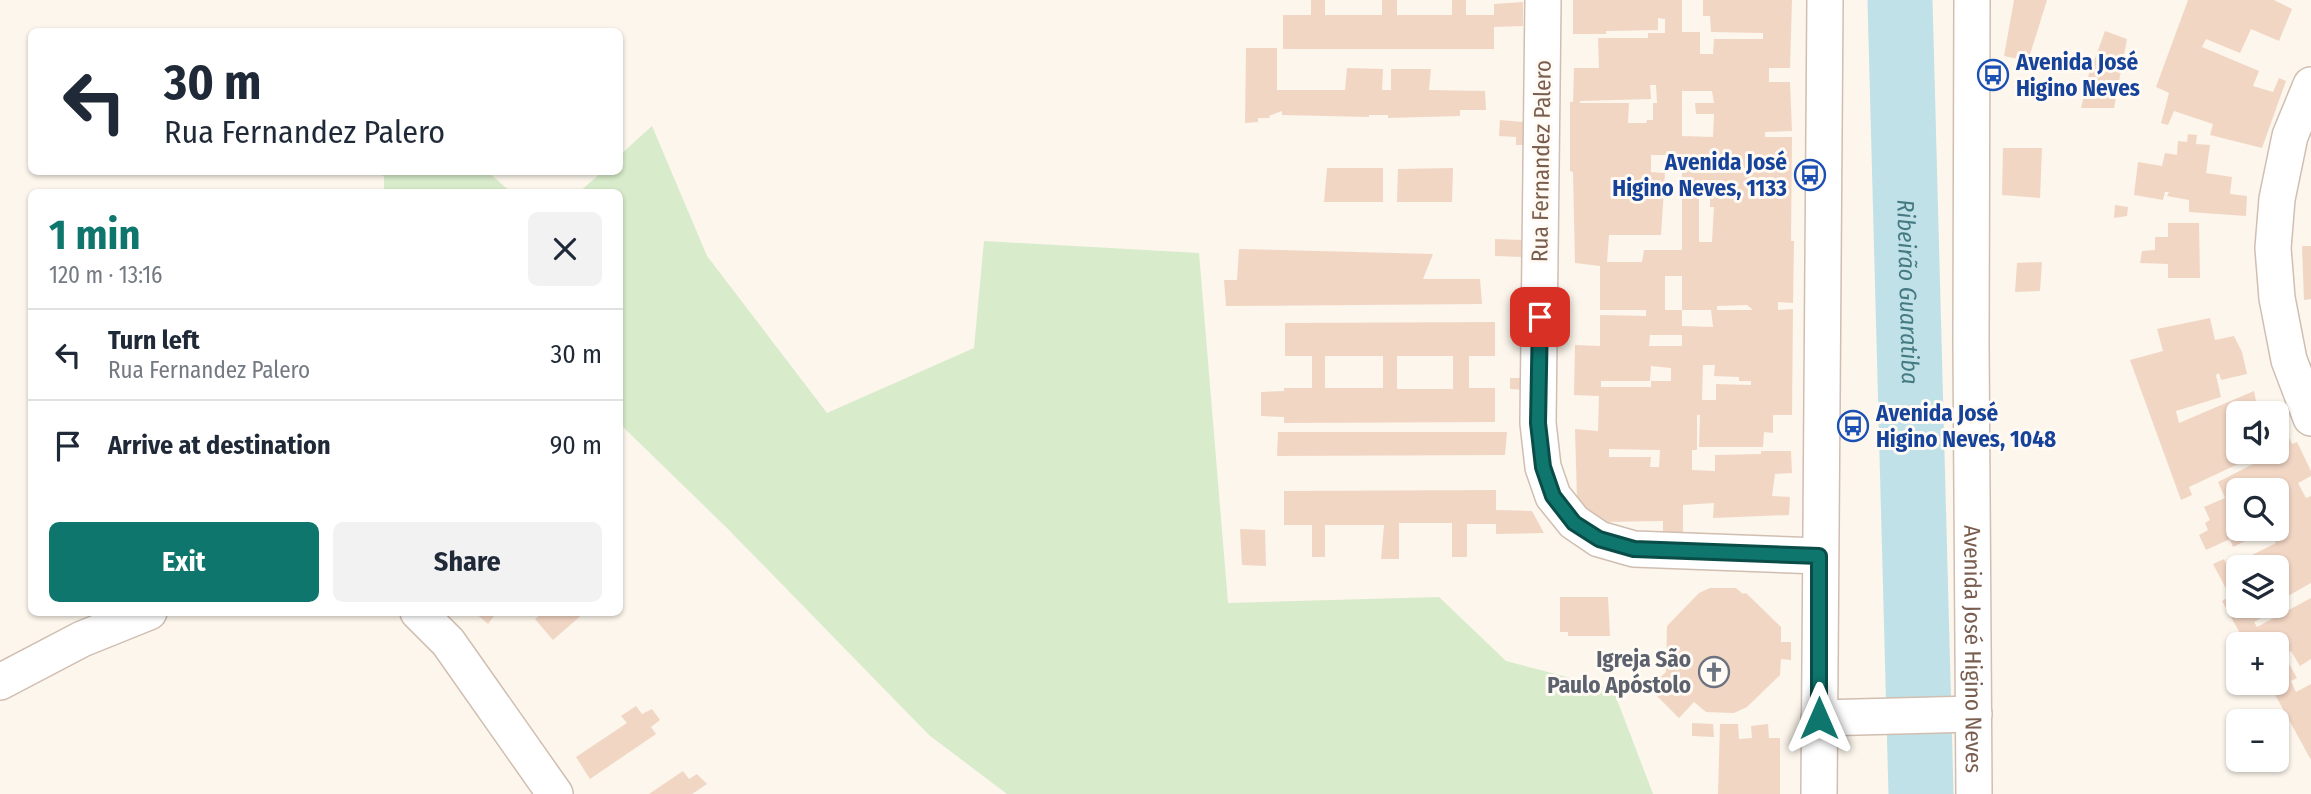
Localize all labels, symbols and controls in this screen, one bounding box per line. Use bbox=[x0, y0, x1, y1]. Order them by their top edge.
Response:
place label: Avenida José Higino Neves bbox=[2015, 48, 2140, 102]
text: 30 m bbox=[164, 53, 262, 112]
icon: left bbox=[49, 56, 140, 147]
bus stop icon: Avenida José Higino Neves bbox=[1976, 58, 2010, 92]
street label: Rua Fernandez Palero bbox=[1525, 60, 1557, 262]
text: Rua Fernandez Palero bbox=[164, 113, 445, 151]
place label: Avenida José Higino Neves, 1133 bbox=[1612, 148, 1787, 202]
bus stop icon: Avenida José Higino Neves, 1133 bbox=[1793, 158, 1827, 192]
water label: Ribeirão Guaratiba bbox=[1891, 199, 1924, 385]
text: 1 min bbox=[49, 210, 140, 260]
button: close bbox=[528, 212, 602, 286]
text: 120 m · 13:16 bbox=[49, 261, 163, 289]
pin bbox=[1510, 287, 1570, 347]
icon: arrive bbox=[1521, 298, 1559, 336]
text: Turn left bbox=[108, 325, 200, 356]
icon: left bbox=[49, 336, 87, 374]
text: 30 m bbox=[551, 339, 602, 370]
text: Rua Fernandez Palero bbox=[108, 356, 310, 384]
place label: Avenida José Higino Neves, 1048 bbox=[1875, 399, 2056, 453]
map controls bbox=[2226, 401, 2289, 772]
button: sound bbox=[2226, 401, 2289, 464]
bus stop icon: Avenida José Higino Neves, 1048 bbox=[1836, 409, 1870, 443]
icon: arrive bbox=[49, 427, 87, 465]
text: Arrive at destination bbox=[108, 430, 331, 461]
text: 90 m bbox=[550, 430, 602, 461]
button: search bbox=[2226, 478, 2289, 541]
button: Exit bbox=[49, 522, 319, 602]
button: Share bbox=[333, 522, 602, 602]
street label: Avenida José Higino Neves bbox=[1958, 525, 1988, 773]
button: layers bbox=[2226, 555, 2289, 618]
button: + bbox=[2226, 632, 2289, 695]
place label: Igreja São Paulo Apóstolo bbox=[1547, 645, 1691, 699]
church icon: Igreja São Paulo Apóstolo bbox=[1697, 655, 1731, 689]
position arrow bbox=[1782, 681, 1856, 755]
button: − bbox=[2226, 709, 2289, 772]

